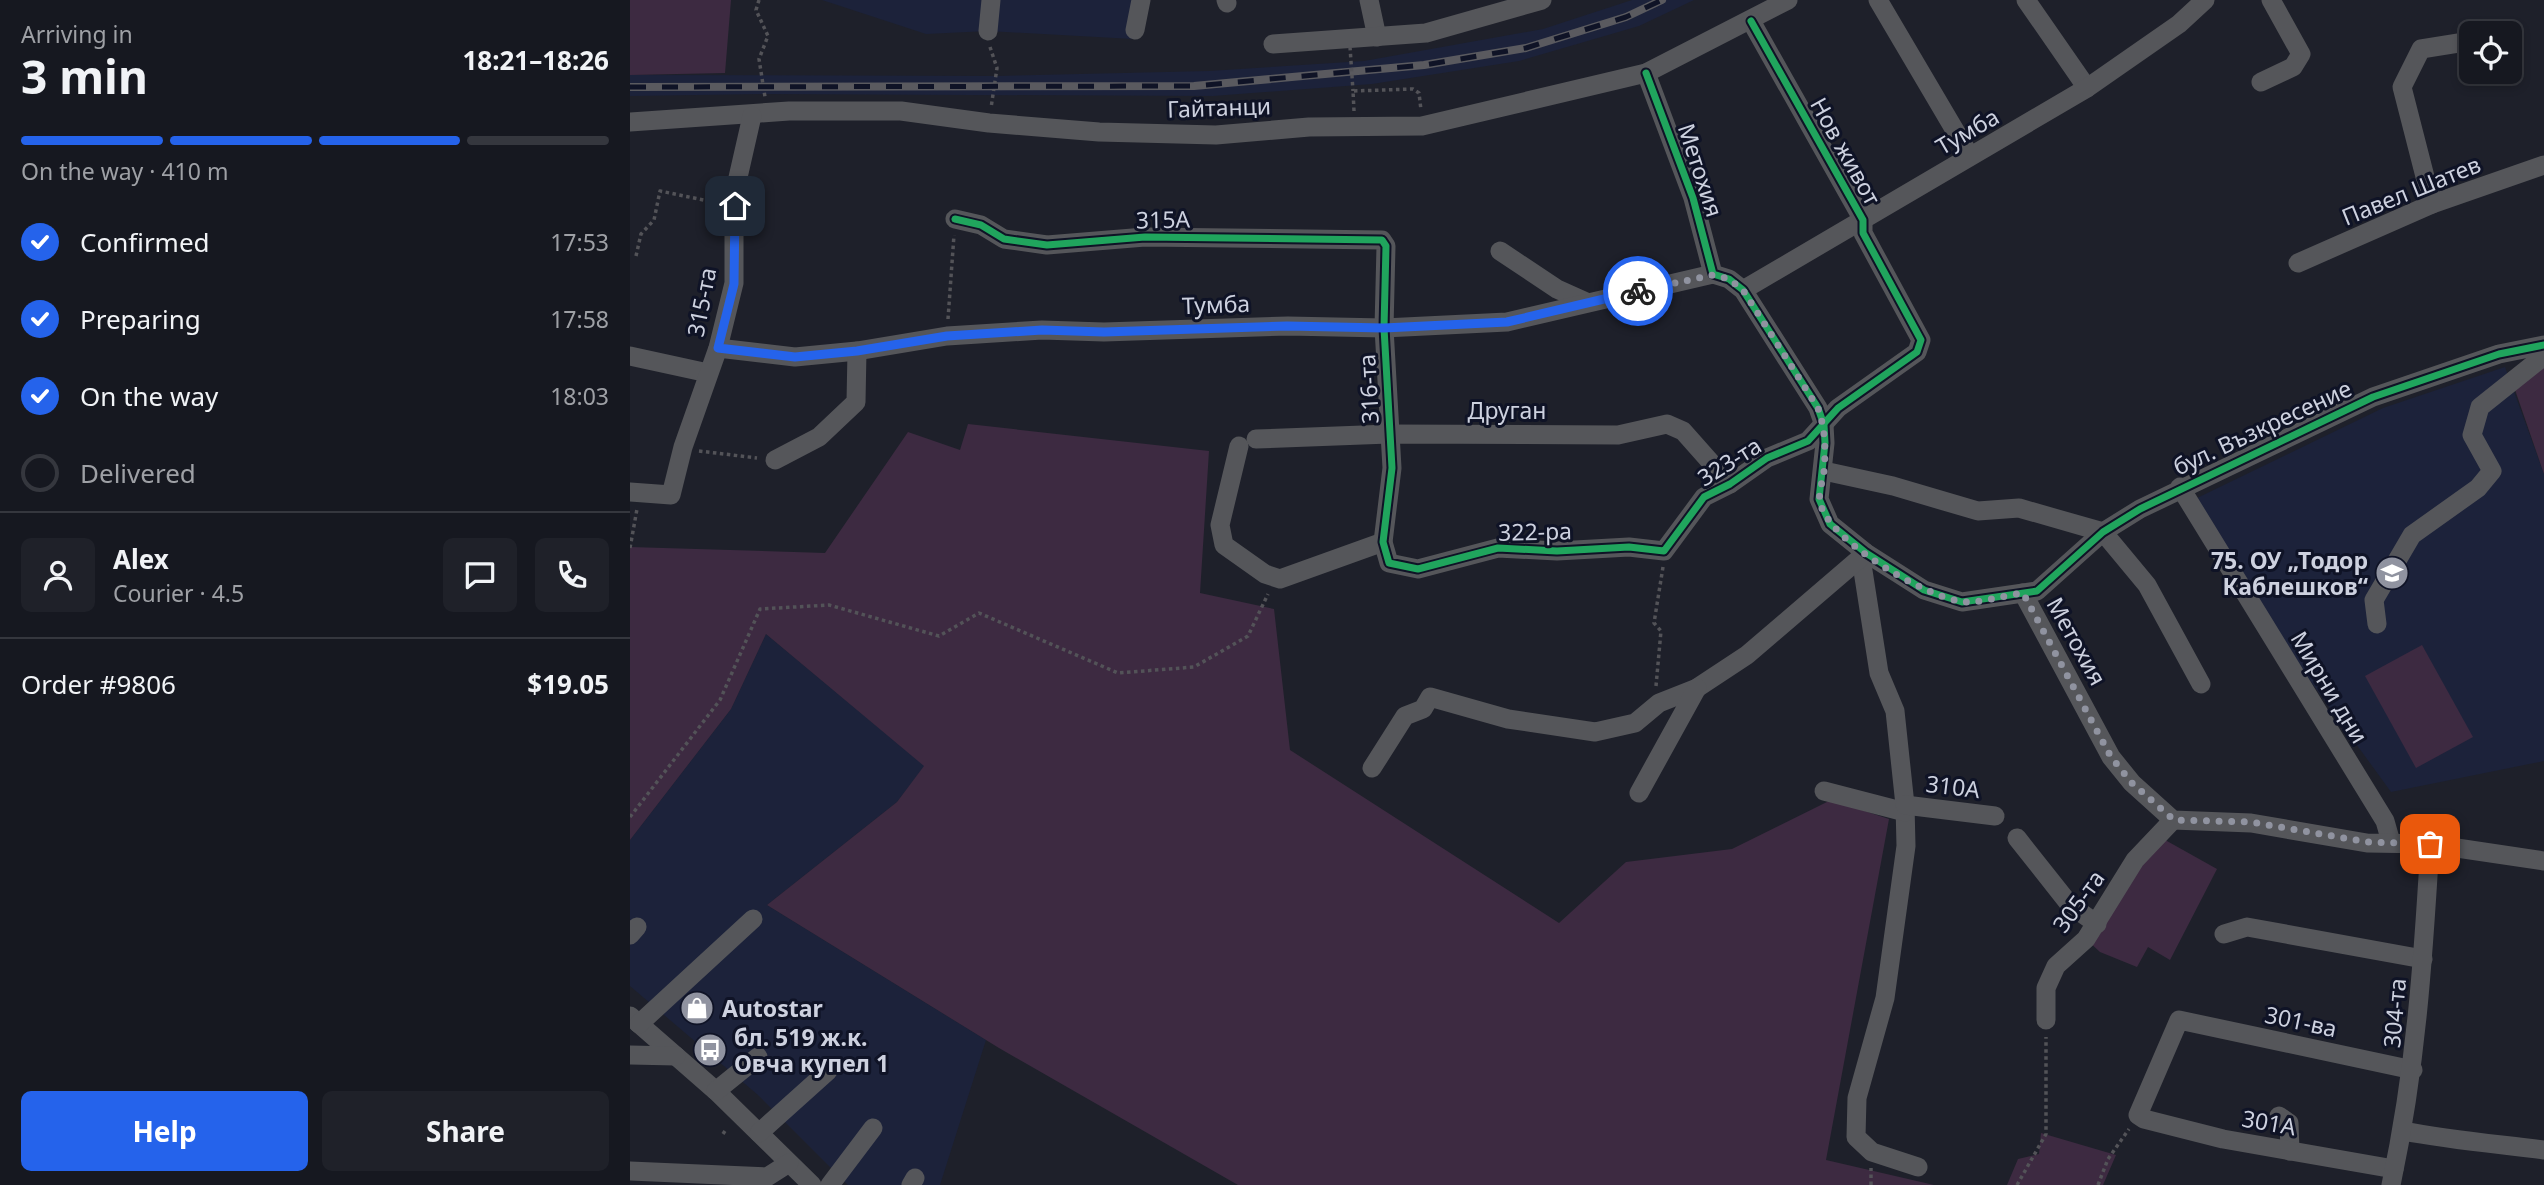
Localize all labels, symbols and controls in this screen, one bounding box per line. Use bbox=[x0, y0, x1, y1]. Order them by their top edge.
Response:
text: Arriving in bbox=[21, 18, 133, 50]
map controls bbox=[2459, 21, 2522, 84]
button: locate bbox=[2459, 21, 2522, 84]
text: 18:21–18:26 bbox=[462, 42, 609, 78]
text: 3 min bbox=[21, 45, 148, 107]
street label: Гайтанци bbox=[1167, 89, 1271, 125]
street label: Нов живот bbox=[1803, 91, 1889, 211]
street label: Тумба bbox=[1929, 100, 2005, 162]
street label: Метохия bbox=[1671, 119, 1731, 221]
street label: Павел Шатев bbox=[2337, 148, 2485, 232]
text: On the way · 410 m bbox=[21, 155, 228, 187]
pin bbox=[705, 176, 765, 236]
icon: home bbox=[716, 187, 754, 225]
street label: 315А bbox=[1136, 203, 1191, 235]
icon: check bbox=[21, 223, 59, 261]
text: Confirmed bbox=[80, 224, 210, 260]
text: 17:53 bbox=[550, 226, 609, 258]
courier bbox=[1603, 256, 1673, 326]
street label: 315-та bbox=[679, 265, 723, 339]
icon: bike bbox=[1619, 272, 1657, 310]
street label: Тумба bbox=[1181, 287, 1251, 321]
icon: check bbox=[21, 300, 59, 338]
text: Preparing bbox=[80, 301, 201, 337]
text: 17:58 bbox=[550, 303, 609, 335]
street label: 316-та bbox=[1350, 353, 1386, 425]
street label: бул. Възкресение bbox=[2168, 372, 2356, 482]
icon: check bbox=[21, 377, 59, 415]
text: On the way bbox=[80, 378, 218, 414]
text: 18:03 bbox=[550, 380, 609, 412]
street label: Друган bbox=[1468, 394, 1546, 426]
street label: 323-та bbox=[1691, 429, 1767, 493]
text: Delivered bbox=[80, 455, 196, 491]
street label: 322-ра bbox=[1498, 514, 1572, 548]
button: person bbox=[21, 538, 95, 612]
button: chat bbox=[443, 538, 517, 612]
button: phone bbox=[535, 538, 609, 612]
text: Alex bbox=[113, 541, 169, 577]
place label: 75. ОУ „Тодор Каблешков“ bbox=[2211, 544, 2368, 602]
school or university icon: 75. ОУ „Тодор Каблешков“ bbox=[2373, 554, 2411, 592]
text: Courier · 4.5 bbox=[113, 577, 244, 609]
street label: Метохия bbox=[2040, 591, 2114, 691]
street label: Мирни дни bbox=[2284, 625, 2376, 749]
text: Order #9806 bbox=[21, 666, 176, 702]
text: $19.05 bbox=[527, 666, 609, 702]
street label: 310А bbox=[1924, 767, 1982, 805]
pin bbox=[2400, 814, 2460, 874]
icon: bag bbox=[2411, 825, 2449, 863]
street label: 305-та bbox=[2045, 863, 2111, 939]
street label: 304-та bbox=[2375, 977, 2413, 1049]
shop icon: Autostar bbox=[678, 989, 716, 1027]
place label: Autostar bbox=[722, 992, 823, 1024]
street label: 301-ва bbox=[2262, 998, 2340, 1044]
place label: бл. 519 ж.к. Овча купел 1 bbox=[734, 1021, 889, 1079]
bus stop icon: бл. 519 ж.к. Овча купел 1 bbox=[691, 1031, 729, 1069]
button: Help bbox=[21, 1091, 308, 1171]
button: Share bbox=[322, 1091, 609, 1171]
street label: 301А bbox=[2240, 1102, 2299, 1143]

